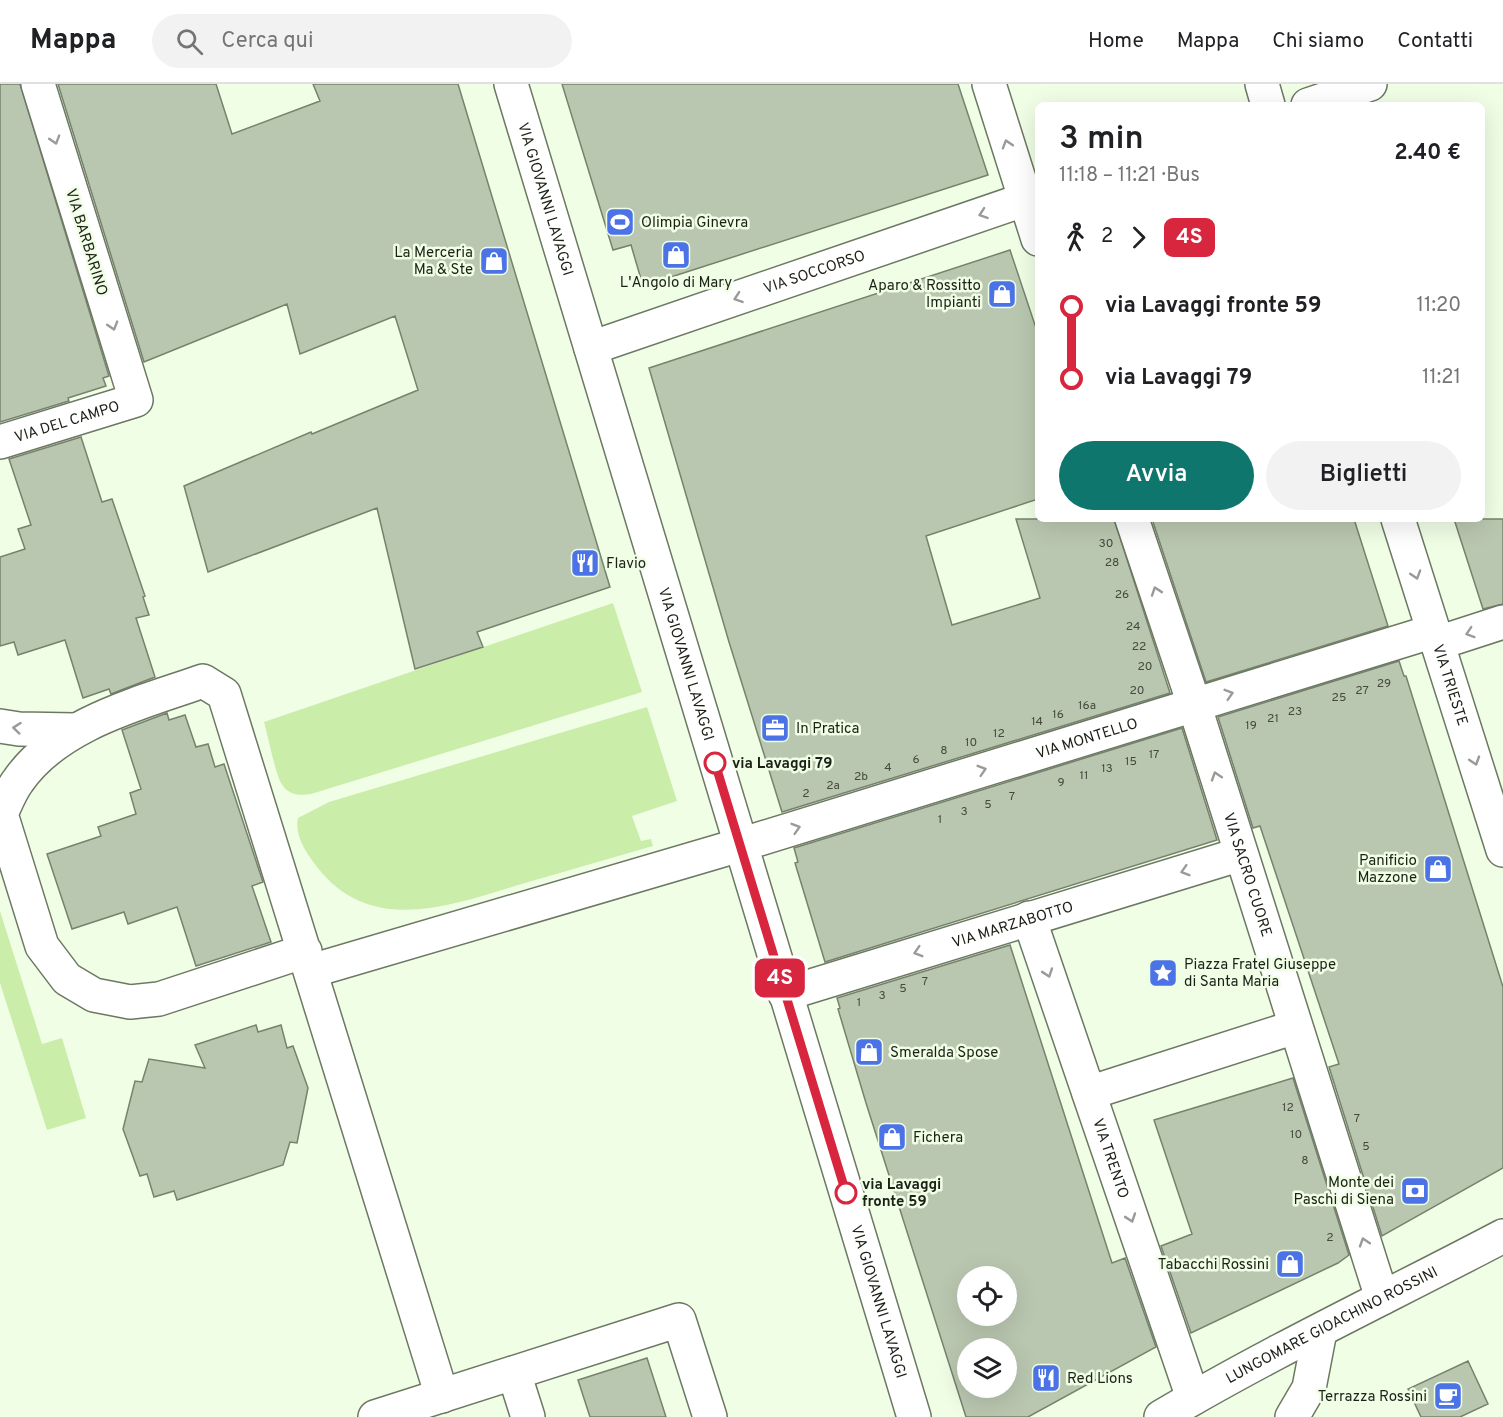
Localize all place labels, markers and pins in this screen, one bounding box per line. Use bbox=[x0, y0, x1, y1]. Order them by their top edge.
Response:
sports icon: Olimpia Ginevra bbox=[604, 206, 636, 238]
place label: Olimpia Ginevra bbox=[641, 214, 748, 233]
shop icon: L'Angolo di Mary bbox=[660, 239, 692, 271]
place label: La Merceria Ma & Ste bbox=[394, 244, 473, 280]
shop icon: La Merceria Ma & Ste bbox=[478, 245, 510, 277]
place label: L'Angolo di Mary bbox=[620, 274, 732, 293]
place label: Aparo & Rossitto Impianti bbox=[868, 277, 981, 313]
shop icon: Aparo & Rossitto Impianti bbox=[986, 278, 1018, 310]
restaurant icon: Flavio bbox=[569, 547, 601, 579]
place label: Flavio bbox=[606, 555, 646, 574]
office icon: In Pratica bbox=[759, 712, 791, 744]
place label: In Pratica bbox=[796, 720, 859, 739]
marker: via Lavaggi 79 bbox=[704, 752, 726, 774]
place label: via Lavaggi 79 bbox=[732, 755, 832, 774]
place label: Panificio Mazzone bbox=[1357, 852, 1417, 888]
shop icon: Panificio Mazzone bbox=[1422, 853, 1454, 885]
place label: Piazza Fratel Giuseppe di Santa Maria bbox=[1184, 956, 1336, 992]
place icon: Piazza Fratel Giuseppe di Santa Maria bbox=[1147, 957, 1179, 989]
shop icon: Smeralda Spose bbox=[853, 1036, 885, 1068]
place label: Smeralda Spose bbox=[890, 1044, 998, 1063]
shop icon: Fichera bbox=[876, 1121, 908, 1153]
place label: Fichera bbox=[913, 1129, 963, 1148]
place label: Monte dei Paschi di Siena bbox=[1294, 1174, 1394, 1210]
bank icon: Monte dei Paschi di Siena bbox=[1399, 1175, 1431, 1207]
place label: via Lavaggi fronte 59 bbox=[862, 1176, 941, 1212]
marker: via Lavaggi fronte 59 bbox=[835, 1182, 857, 1204]
shop icon: Tabacchi Rossini bbox=[1274, 1248, 1306, 1280]
place label: Tabacchi Rossini bbox=[1158, 1256, 1269, 1275]
restaurant icon: Red Lions bbox=[1030, 1362, 1062, 1394]
place label: Red Lions bbox=[1067, 1370, 1133, 1389]
cafe icon: Terrazza Rossini bbox=[1432, 1380, 1464, 1412]
place label: Terrazza Rossini bbox=[1318, 1388, 1427, 1407]

